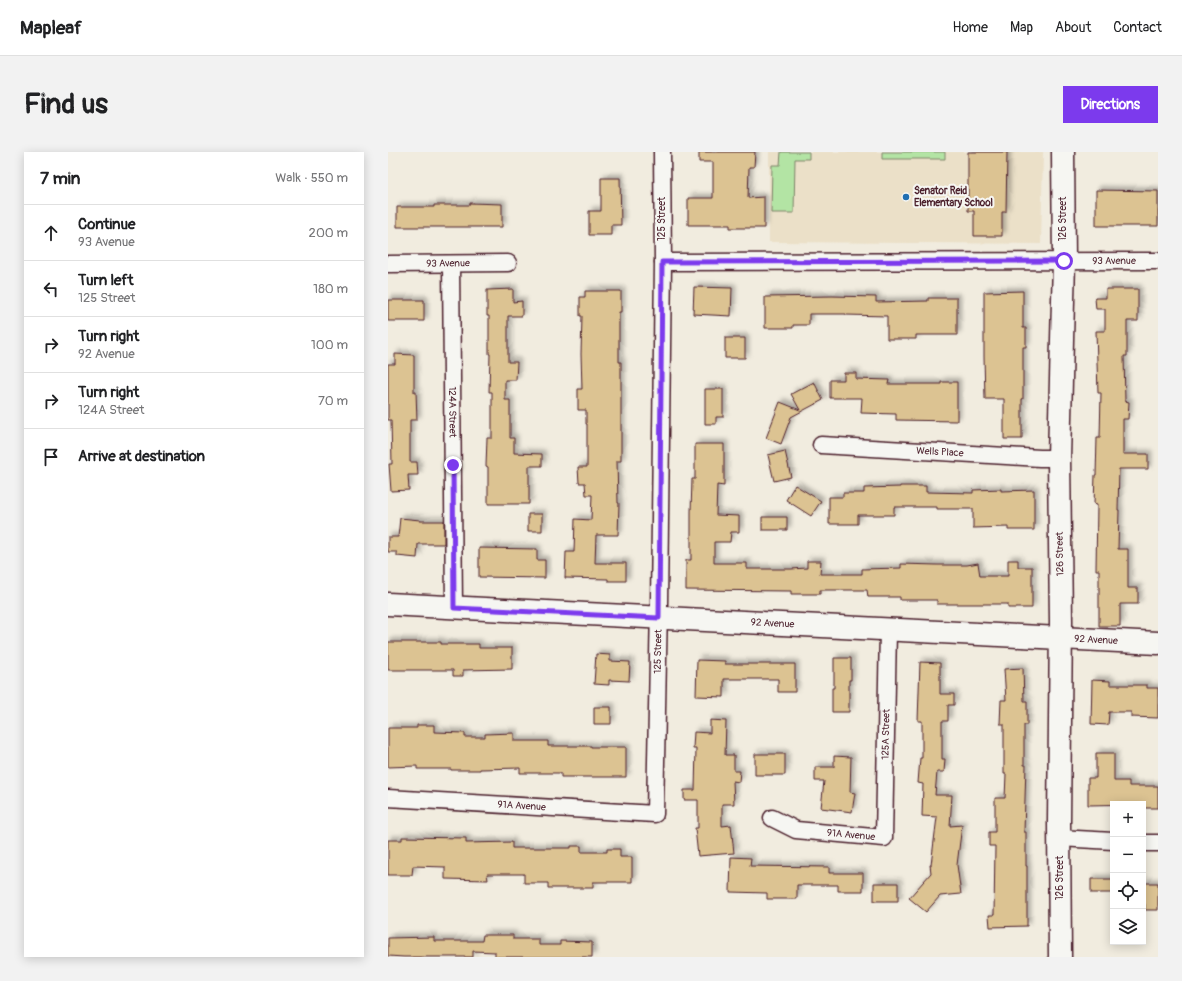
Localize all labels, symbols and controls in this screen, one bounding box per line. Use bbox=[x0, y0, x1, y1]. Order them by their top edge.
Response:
text: Mapleaf bbox=[20, 16, 82, 40]
text: Home bbox=[953, 19, 988, 36]
text: Map bbox=[1010, 19, 1033, 36]
text: About bbox=[1055, 19, 1091, 36]
text: Contact bbox=[1113, 19, 1162, 36]
button: Directions bbox=[1063, 86, 1158, 123]
text: Find us bbox=[24, 87, 108, 122]
text: 7 min bbox=[40, 168, 80, 189]
text: Walk · 550 m bbox=[275, 170, 348, 186]
place label: Senator Reid Elementary School bbox=[914, 185, 993, 209]
marker: Senator Reid Elementary School bbox=[901, 192, 911, 202]
street label: 125 Street bbox=[656, 196, 668, 241]
street label: 126 Street bbox=[1057, 196, 1069, 241]
text: Continue bbox=[78, 215, 136, 234]
icon: ahead bbox=[40, 222, 62, 244]
text: 200 m bbox=[309, 225, 348, 241]
text: 93 Avenue bbox=[78, 234, 135, 250]
route start bbox=[1055, 252, 1073, 270]
street label: 93 Avenue bbox=[1092, 255, 1136, 267]
street label: 93 Avenue bbox=[426, 257, 470, 270]
text: Turn left bbox=[78, 271, 134, 290]
icon: left bbox=[40, 278, 62, 300]
text: 180 m bbox=[313, 281, 348, 297]
text: 125 Street bbox=[78, 290, 135, 306]
text: Turn right bbox=[78, 327, 139, 346]
icon: right bbox=[40, 334, 62, 356]
text: 100 m bbox=[311, 337, 348, 353]
text: 92 Avenue bbox=[78, 346, 135, 362]
text: Turn right bbox=[78, 383, 139, 402]
street label: 124A Street bbox=[446, 386, 459, 439]
icon: right bbox=[40, 390, 62, 412]
text: 70 m bbox=[318, 393, 348, 409]
text: 124A Street bbox=[78, 402, 144, 418]
street label: Wells Place bbox=[916, 445, 964, 459]
icon: arrive bbox=[40, 446, 62, 468]
text: Arrive at destination bbox=[78, 447, 205, 466]
route end bbox=[444, 456, 462, 474]
street label: 126 Street bbox=[1054, 531, 1066, 576]
street label: 92 Avenue bbox=[750, 616, 795, 631]
street label: 125 Street bbox=[652, 628, 665, 674]
street label: 92 Avenue bbox=[1074, 633, 1118, 647]
street label: 125A Street bbox=[880, 708, 893, 760]
street label: 91A Avenue bbox=[497, 799, 546, 813]
map controls bbox=[1110, 801, 1146, 945]
button: + bbox=[1110, 801, 1146, 837]
street label: 91A Avenue bbox=[826, 827, 876, 843]
button: − bbox=[1110, 837, 1146, 873]
street label: 126 Street bbox=[1054, 855, 1066, 900]
button: locate bbox=[1110, 873, 1146, 909]
button: layers bbox=[1110, 909, 1146, 945]

